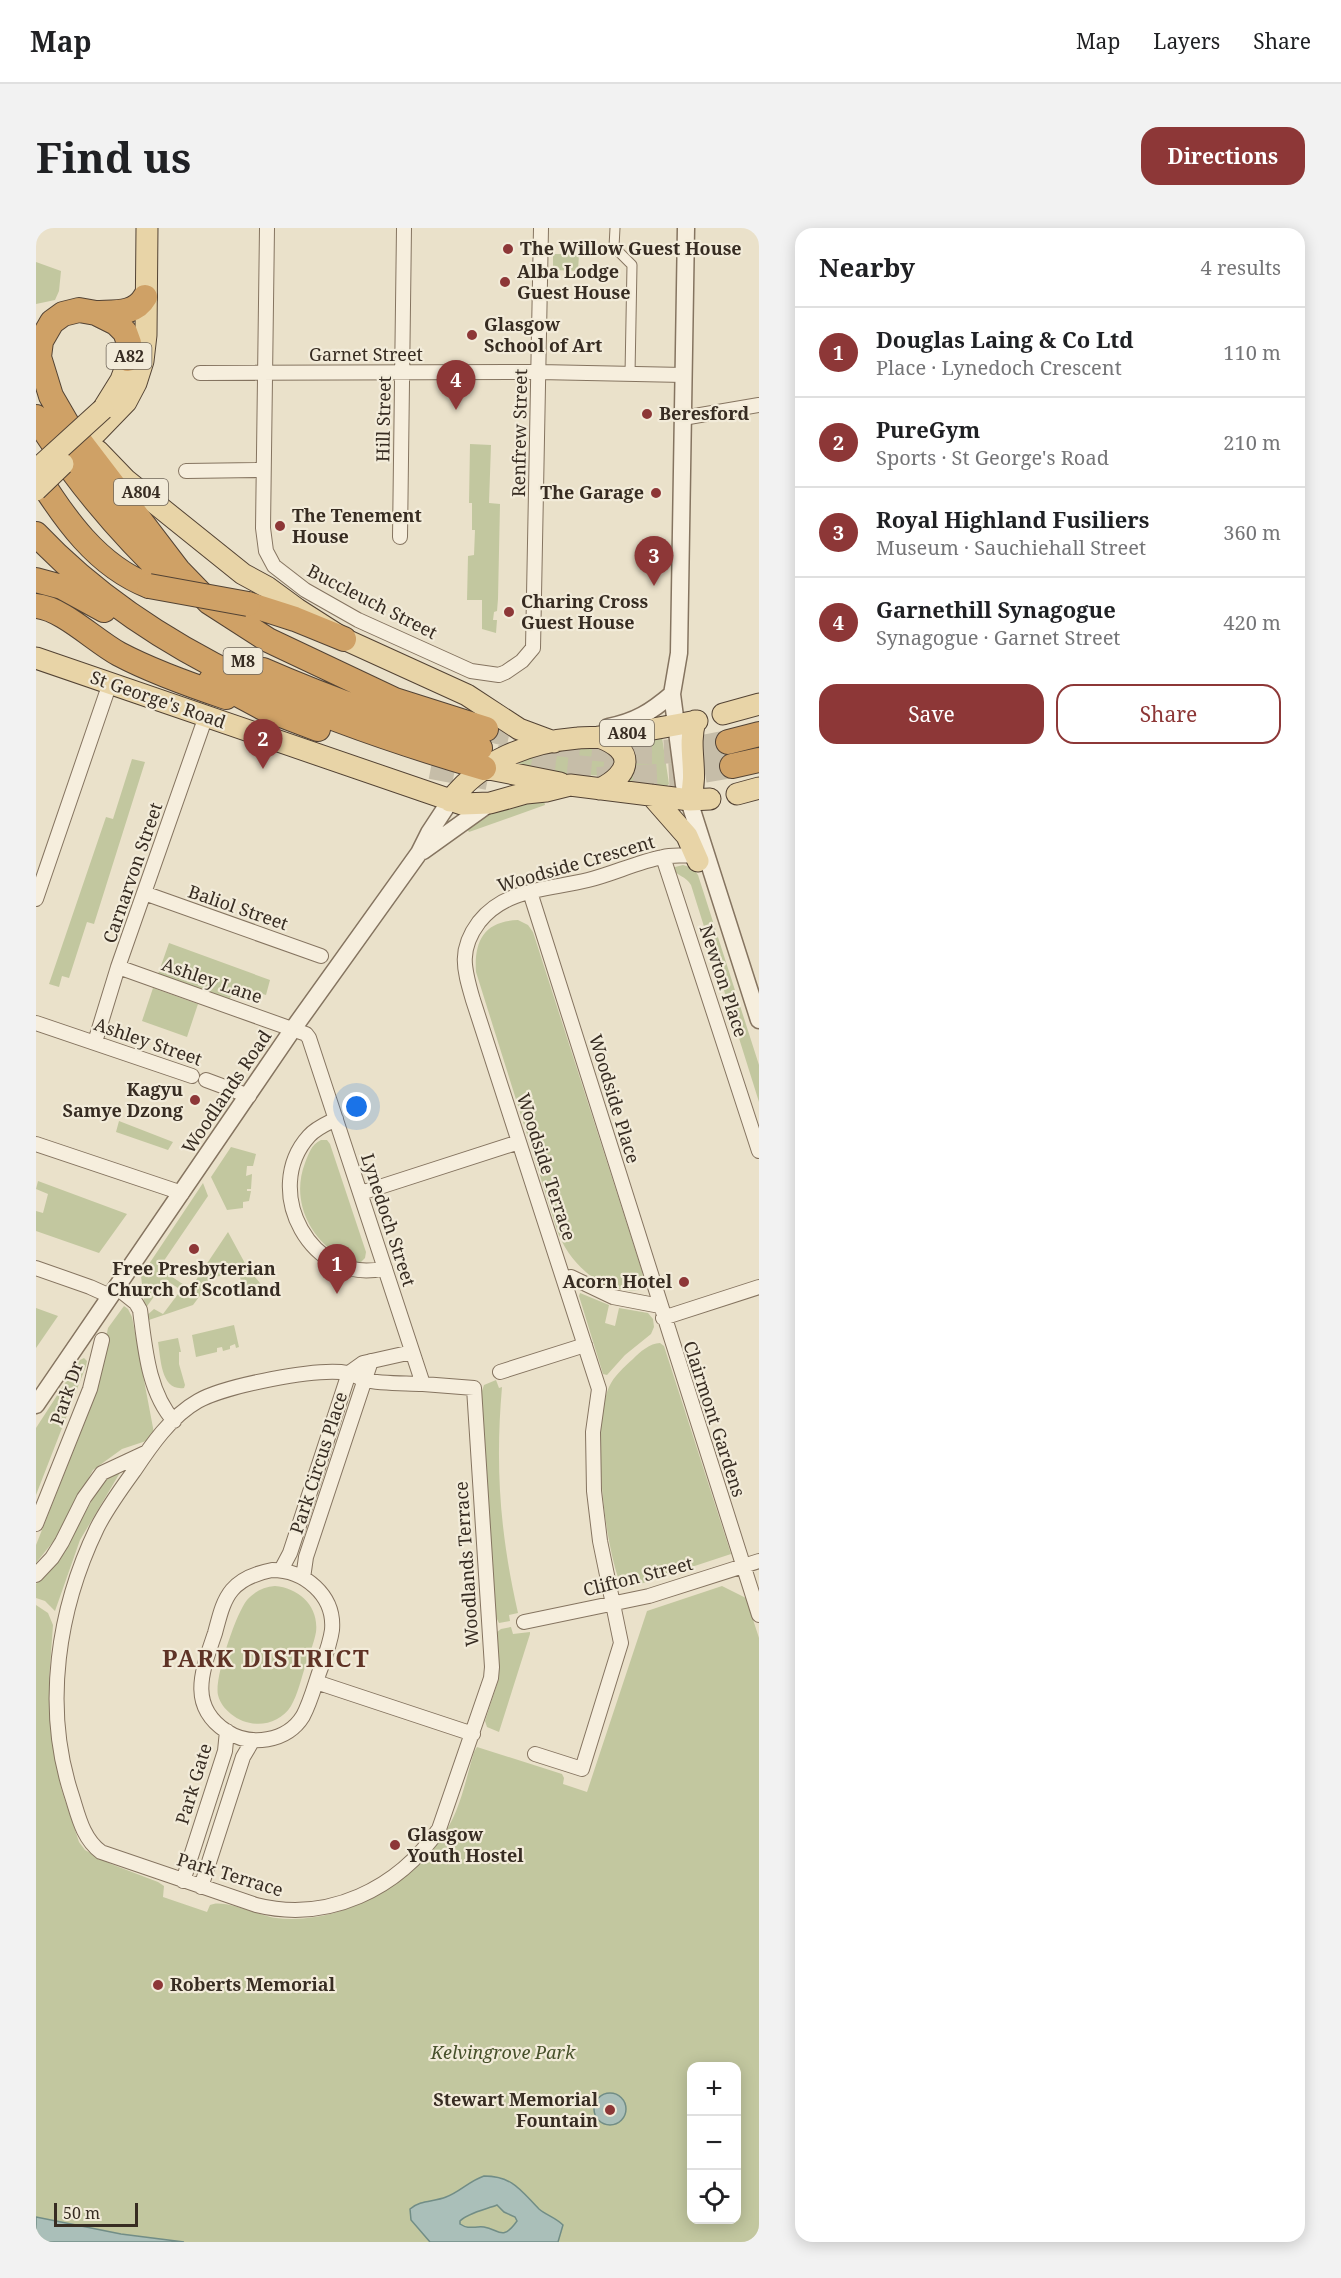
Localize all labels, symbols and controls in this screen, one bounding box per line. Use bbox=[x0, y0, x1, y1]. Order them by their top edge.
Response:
text: Map bbox=[30, 22, 92, 60]
text: Map bbox=[1076, 27, 1120, 55]
text: Layers bbox=[1153, 27, 1220, 55]
text: Share bbox=[1253, 27, 1311, 55]
button: Directions bbox=[1141, 127, 1305, 185]
text: Find us bbox=[36, 128, 191, 185]
place label: The Willow Guest House bbox=[520, 236, 742, 260]
marker: The Willow Guest House bbox=[501, 242, 515, 256]
text: Nearby bbox=[819, 249, 915, 285]
text: 4 results bbox=[1201, 254, 1281, 281]
place label: Alba Lodge Guest House bbox=[517, 259, 631, 304]
marker: Alba Lodge Guest House bbox=[498, 275, 512, 289]
place label: Glasgow School of Art bbox=[484, 312, 602, 357]
text: Douglas Laing & Co Ltd bbox=[876, 324, 1134, 354]
marker: Glasgow School of Art bbox=[465, 328, 479, 342]
text: 1 bbox=[833, 339, 844, 366]
text: 110 m bbox=[1223, 339, 1281, 366]
street label: Garnet Street bbox=[309, 342, 423, 366]
road number: A82 bbox=[106, 343, 152, 369]
text: Place · Lynedoch Crescent bbox=[876, 354, 1122, 381]
pin: 4 bbox=[436, 360, 476, 410]
street label: Renfrew Street bbox=[506, 369, 532, 497]
street label: Hill Street bbox=[370, 376, 396, 462]
place label: Beresford bbox=[659, 401, 750, 425]
marker: Beresford bbox=[640, 407, 654, 421]
text: PureGym bbox=[876, 414, 980, 444]
text: 2 bbox=[833, 429, 844, 456]
text: 210 m bbox=[1223, 429, 1281, 456]
text: Sports · St George's Road bbox=[876, 444, 1109, 471]
road number: A804 bbox=[114, 479, 168, 505]
place label: The Garage bbox=[540, 480, 644, 504]
marker: The Garage bbox=[649, 486, 663, 500]
place label: The Tenement House bbox=[292, 503, 422, 548]
text: Royal Highland Fusiliers bbox=[876, 504, 1149, 534]
marker: The Tenement House bbox=[273, 519, 287, 533]
text: 3 bbox=[833, 519, 844, 546]
text: 360 m bbox=[1223, 519, 1281, 546]
text: Museum · Sauchiehall Street bbox=[876, 534, 1146, 561]
pin: 3 bbox=[634, 536, 674, 586]
street label: Buccleuch Street bbox=[303, 558, 441, 644]
place label: Charing Cross Guest House bbox=[521, 589, 649, 634]
text: Garnethill Synagogue bbox=[876, 594, 1116, 624]
marker: Charing Cross Guest House bbox=[502, 605, 516, 619]
text: 4 bbox=[833, 609, 844, 636]
text: 420 m bbox=[1223, 609, 1281, 636]
text: Synagogue · Garnet Street bbox=[876, 624, 1120, 651]
road number: M8 bbox=[224, 648, 262, 674]
street label: St George's Road bbox=[87, 665, 229, 733]
button: Save bbox=[819, 684, 1044, 744]
button: Share bbox=[1056, 684, 1281, 744]
pin: 2 bbox=[244, 720, 282, 769]
road number: A804 bbox=[600, 720, 654, 746]
street label: Carnarvon Street bbox=[97, 799, 167, 946]
street label: Woodside Crescent bbox=[494, 829, 657, 897]
street label: Baliol Street bbox=[185, 879, 291, 935]
street label: Newton Place bbox=[694, 921, 753, 1040]
street label: Ashley Lane bbox=[159, 952, 266, 1008]
street label: Ashley Street bbox=[91, 1011, 205, 1071]
street label: Woodlands Road bbox=[176, 1025, 276, 1158]
street label: Woodside Place bbox=[584, 1031, 646, 1166]
place label: Kagyu Samye Dzong bbox=[63, 1077, 184, 1122]
street label: Woodside Terrace bbox=[512, 1090, 582, 1244]
your location bbox=[342, 1092, 371, 1121]
marker: Kagyu Samye Dzong bbox=[188, 1093, 202, 1107]
street label: Lynedoch Street bbox=[356, 1150, 422, 1289]
marker: Free Presbyterian Church of Scotland bbox=[187, 1242, 201, 1256]
pin: 1 bbox=[318, 1244, 356, 1294]
place label: Free Presbyterian Church of Scotland bbox=[107, 1256, 281, 1301]
place label: Acorn Hotel bbox=[562, 1269, 673, 1293]
marker: Acorn Hotel bbox=[677, 1275, 691, 1289]
street label: Clairmont Gardens bbox=[678, 1338, 752, 1500]
street label: Park Dr bbox=[44, 1357, 88, 1428]
street label: Park Circus Place bbox=[284, 1389, 352, 1537]
street label: Woodlands Terrace bbox=[448, 1481, 484, 1648]
street label: Clifton Street bbox=[580, 1551, 695, 1601]
district label: PARK DISTRICT bbox=[162, 1641, 370, 1674]
street label: Park Gate bbox=[169, 1740, 217, 1827]
place label: Glasgow Youth Hostel bbox=[407, 1822, 524, 1867]
marker: Glasgow Youth Hostel bbox=[388, 1838, 402, 1852]
street label: Park Terrace bbox=[174, 1847, 286, 1902]
place label: Roberts Memorial bbox=[170, 1972, 336, 1996]
marker: Roberts Memorial bbox=[151, 1978, 165, 1992]
park label: Kelvingrove Park bbox=[430, 2040, 576, 2064]
map controls bbox=[687, 2062, 741, 2224]
button: + bbox=[687, 2062, 741, 2116]
place label: Stewart Memorial Fountain bbox=[433, 2087, 599, 2132]
marker: Stewart Memorial Fountain bbox=[603, 2103, 617, 2117]
button: − bbox=[687, 2116, 741, 2170]
button: locate bbox=[687, 2170, 741, 2224]
scale bar bbox=[54, 2200, 138, 2228]
text: 50 m bbox=[63, 2202, 100, 2224]

